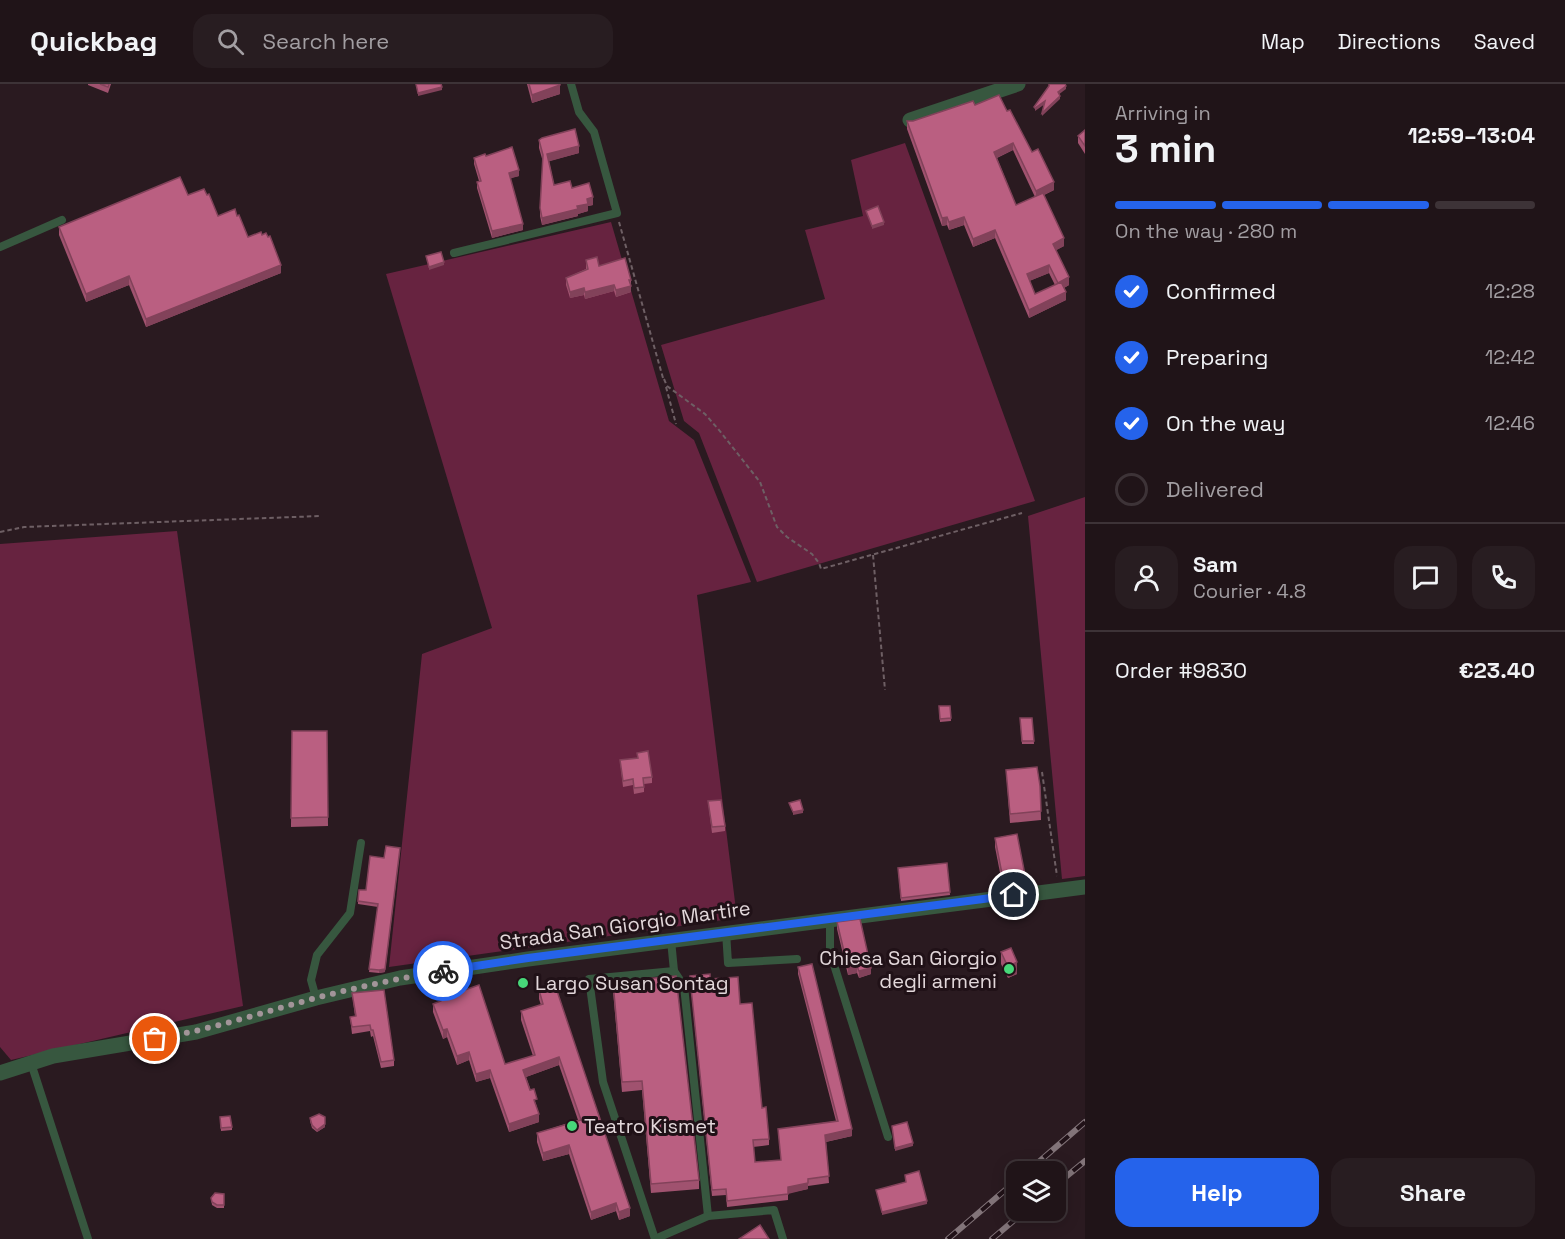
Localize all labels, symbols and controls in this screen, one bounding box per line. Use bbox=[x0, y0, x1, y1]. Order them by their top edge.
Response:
search box bbox=[193, 14, 613, 68]
text: Quickbag bbox=[30, 23, 157, 59]
icon: search bbox=[214, 25, 247, 58]
text: Search here bbox=[262, 27, 389, 55]
text: Map bbox=[1261, 28, 1305, 55]
text: Directions bbox=[1338, 28, 1441, 55]
text: Saved bbox=[1474, 28, 1535, 55]
text: Arriving in bbox=[1115, 100, 1211, 126]
text: 12:59–13:04 bbox=[1408, 121, 1535, 149]
text: 3 min bbox=[1115, 124, 1216, 173]
text: On the way · 280 m bbox=[1115, 218, 1297, 244]
icon: check bbox=[1115, 275, 1148, 308]
text: Confirmed bbox=[1166, 277, 1276, 305]
text: 12:28 bbox=[1485, 278, 1535, 304]
icon: check bbox=[1115, 341, 1148, 374]
text: Preparing bbox=[1166, 343, 1268, 371]
text: 12:42 bbox=[1485, 344, 1535, 370]
icon: check bbox=[1115, 407, 1148, 440]
text: On the way bbox=[1166, 409, 1285, 437]
text: 12:46 bbox=[1485, 410, 1535, 436]
text: Delivered bbox=[1166, 475, 1264, 503]
button: person bbox=[1115, 546, 1178, 609]
button: chat bbox=[1394, 546, 1457, 609]
button: phone bbox=[1472, 546, 1535, 609]
text: Sam bbox=[1193, 550, 1238, 578]
text: Courier · 4.8 bbox=[1193, 578, 1306, 604]
text: Order #9830 bbox=[1115, 656, 1247, 684]
text: €23.40 bbox=[1459, 656, 1535, 684]
pin bbox=[988, 869, 1039, 920]
icon: home bbox=[997, 878, 1030, 911]
street label: Strada San Giorgio Martire bbox=[498, 895, 752, 955]
courier bbox=[413, 941, 473, 1001]
place label: Chiesa San Giorgio degli armeni bbox=[819, 945, 997, 994]
icon: bike bbox=[427, 955, 460, 988]
marker: Chiesa San Giorgio degli armeni bbox=[1002, 962, 1016, 976]
place label: Largo Susan Sontag bbox=[535, 970, 729, 996]
marker: Largo Susan Sontag bbox=[516, 976, 530, 990]
pin bbox=[129, 1013, 180, 1064]
icon: bag bbox=[138, 1022, 171, 1055]
place label: Teatro Kismet bbox=[584, 1113, 716, 1139]
marker: Teatro Kismet bbox=[565, 1119, 579, 1133]
button: Help bbox=[1115, 1158, 1319, 1227]
button: Share bbox=[1331, 1158, 1535, 1227]
map controls bbox=[1006, 1161, 1066, 1221]
button: layers bbox=[1006, 1161, 1066, 1221]

